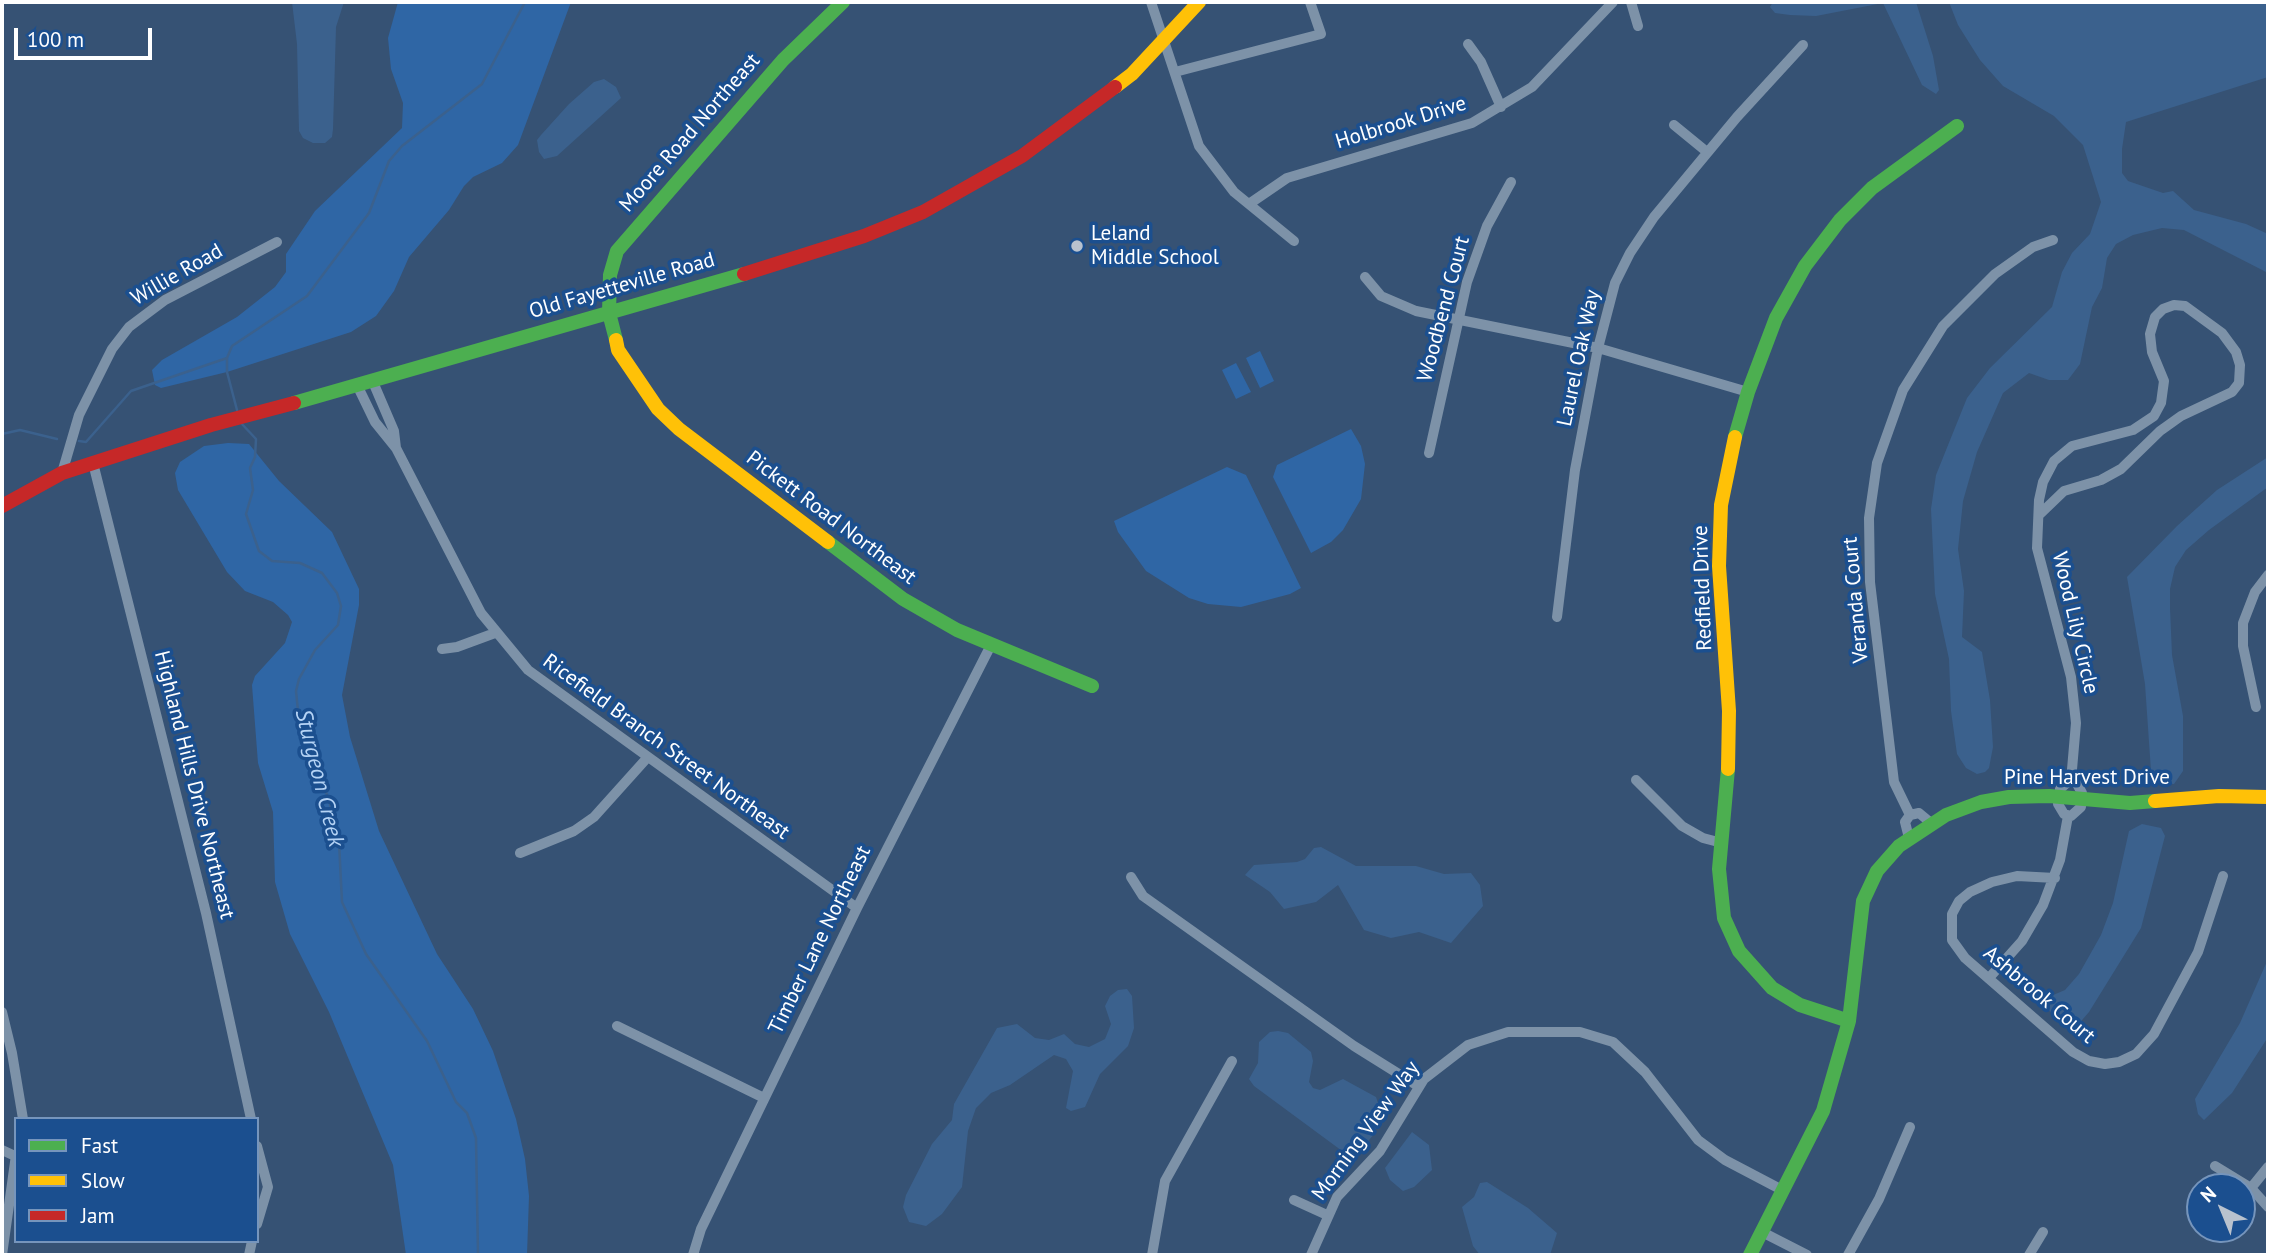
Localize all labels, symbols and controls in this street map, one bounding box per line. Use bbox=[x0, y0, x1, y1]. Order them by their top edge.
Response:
scale bar bbox=[18, 14, 156, 58]
text: 100 m bbox=[27, 26, 84, 53]
street label: Moore Road Northeast bbox=[614, 49, 766, 217]
street label: Holbrook Drive bbox=[1333, 91, 1469, 155]
place label: Leland Middle School bbox=[1091, 221, 1219, 271]
street label: Woodbend Court bbox=[1412, 234, 1476, 384]
marker: Leland Middle School bbox=[1069, 238, 1085, 254]
street label: Willie Road bbox=[127, 239, 227, 311]
street label: Old Fayetteville Road bbox=[526, 247, 718, 325]
street label: Laurel Oak Way bbox=[1552, 287, 1606, 429]
street label: Pickett Road Northeast bbox=[741, 446, 921, 590]
street label: Redfield Drive bbox=[1688, 525, 1718, 651]
street label: Veranda Court bbox=[1838, 536, 1874, 664]
street label: Wood Lily Circle bbox=[2046, 550, 2104, 696]
street label: Highland Hills Drive Northeast bbox=[148, 648, 240, 922]
street label: Ricefield Branch Street Northeast bbox=[538, 649, 794, 845]
water label: Sturgeon Creek bbox=[289, 706, 349, 850]
street label: Pine Harvest Drive bbox=[2004, 765, 2170, 791]
street label: Timber Lane Northeast bbox=[763, 842, 877, 1038]
street label: Ashbrook Court bbox=[1978, 941, 2100, 1049]
street label: Morning View Way bbox=[1307, 1056, 1425, 1206]
legend bbox=[14, 1117, 259, 1243]
text: Fast bbox=[81, 1132, 118, 1159]
text: Slow bbox=[81, 1167, 125, 1194]
north arrow bbox=[2186, 1173, 2256, 1243]
text: N bbox=[2195, 1181, 2221, 1207]
text: Jam bbox=[81, 1202, 115, 1229]

